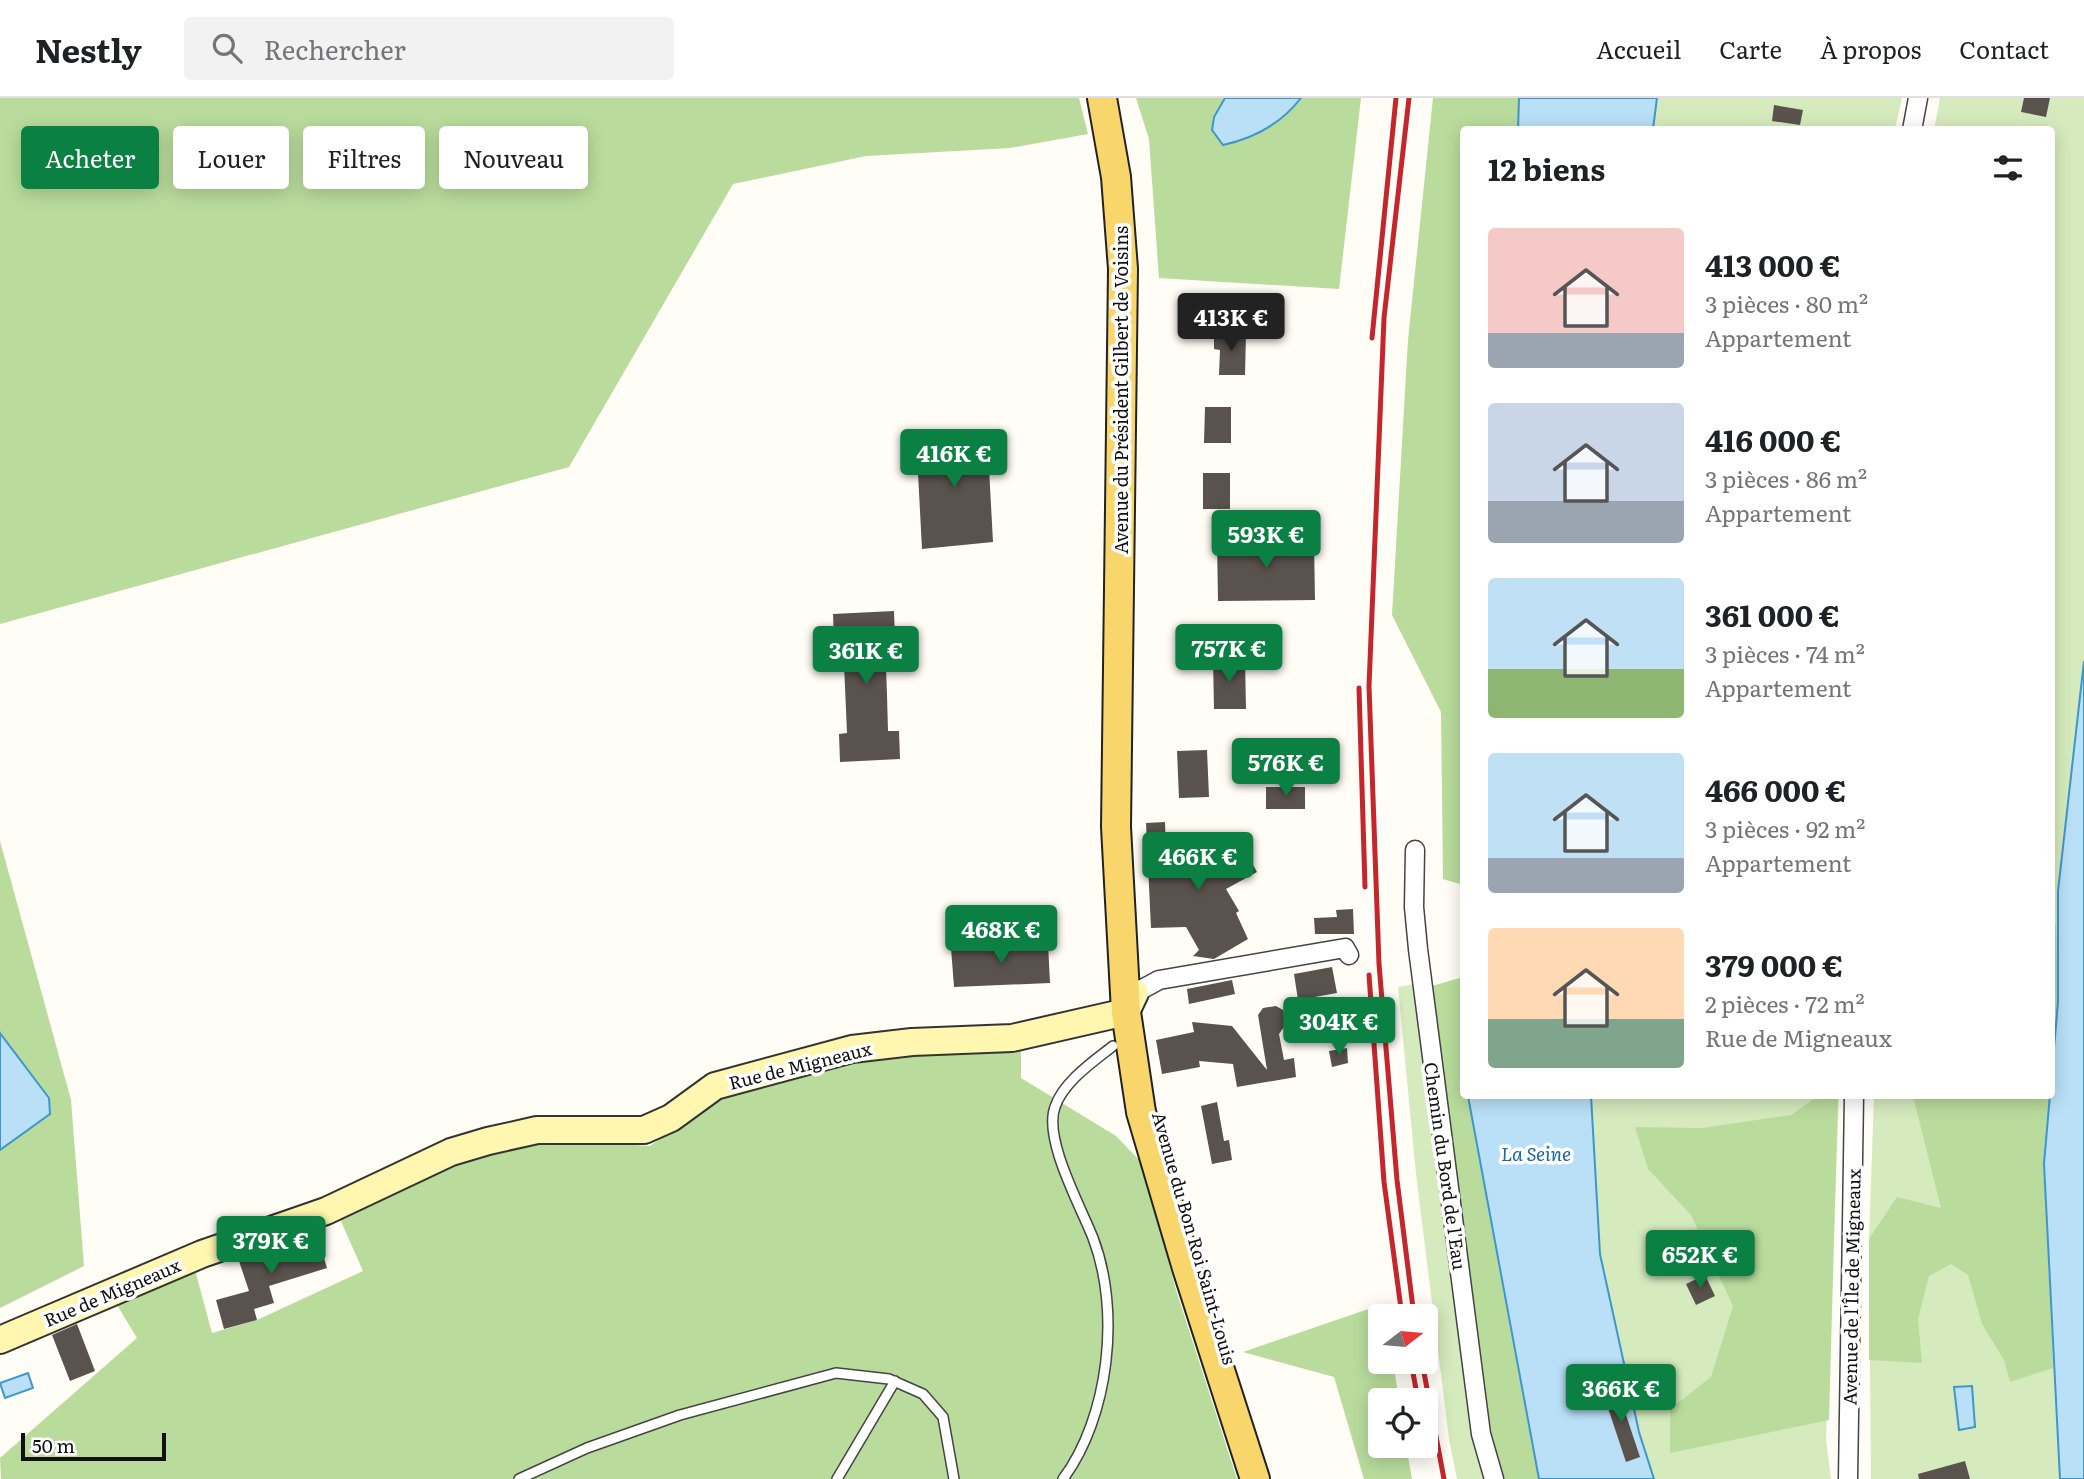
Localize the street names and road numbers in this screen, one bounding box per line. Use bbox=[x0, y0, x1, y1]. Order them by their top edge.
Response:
street label: Avenue du Président Gilbert de Voisins bbox=[1107, 226, 1134, 554]
street label: Rue de Migneaux bbox=[726, 1034, 875, 1096]
street label: Chemin du Bord de l'Eau bbox=[1418, 1060, 1474, 1272]
street label: Avenue du Bon Roi Saint-Louis bbox=[1146, 1108, 1244, 1368]
street label: Avenue de l'Île de Migneaux bbox=[1835, 1168, 1867, 1406]
street label: Rue de Migneaux bbox=[39, 1251, 185, 1333]

